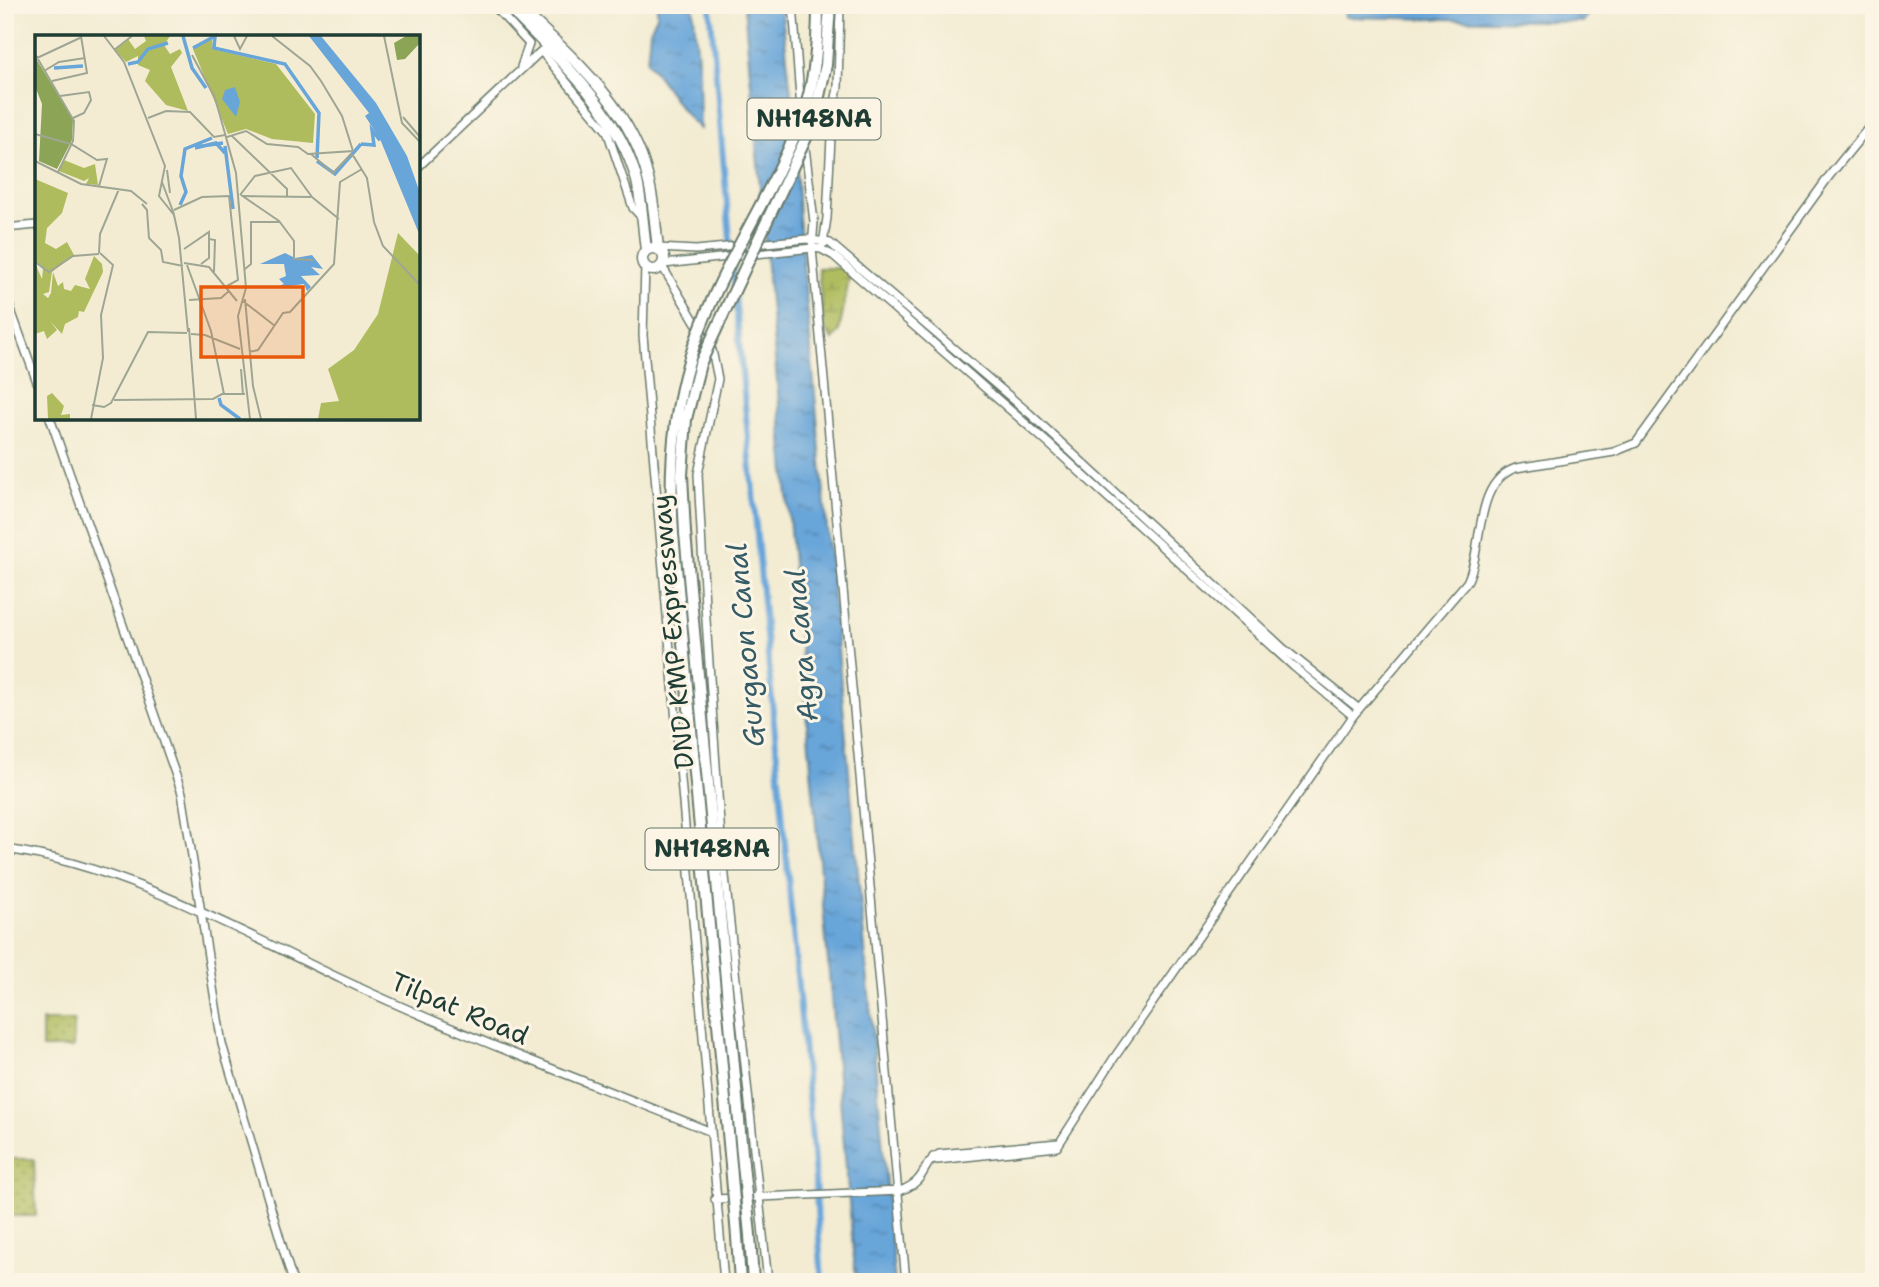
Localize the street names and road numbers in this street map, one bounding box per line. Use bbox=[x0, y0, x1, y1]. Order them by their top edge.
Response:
road number: NH148NA bbox=[748, 98, 880, 140]
street label: DND KMP Expressway bbox=[643, 493, 701, 771]
road number: NH148NA bbox=[646, 828, 778, 870]
street label: Tilpat Road bbox=[386, 963, 534, 1053]

